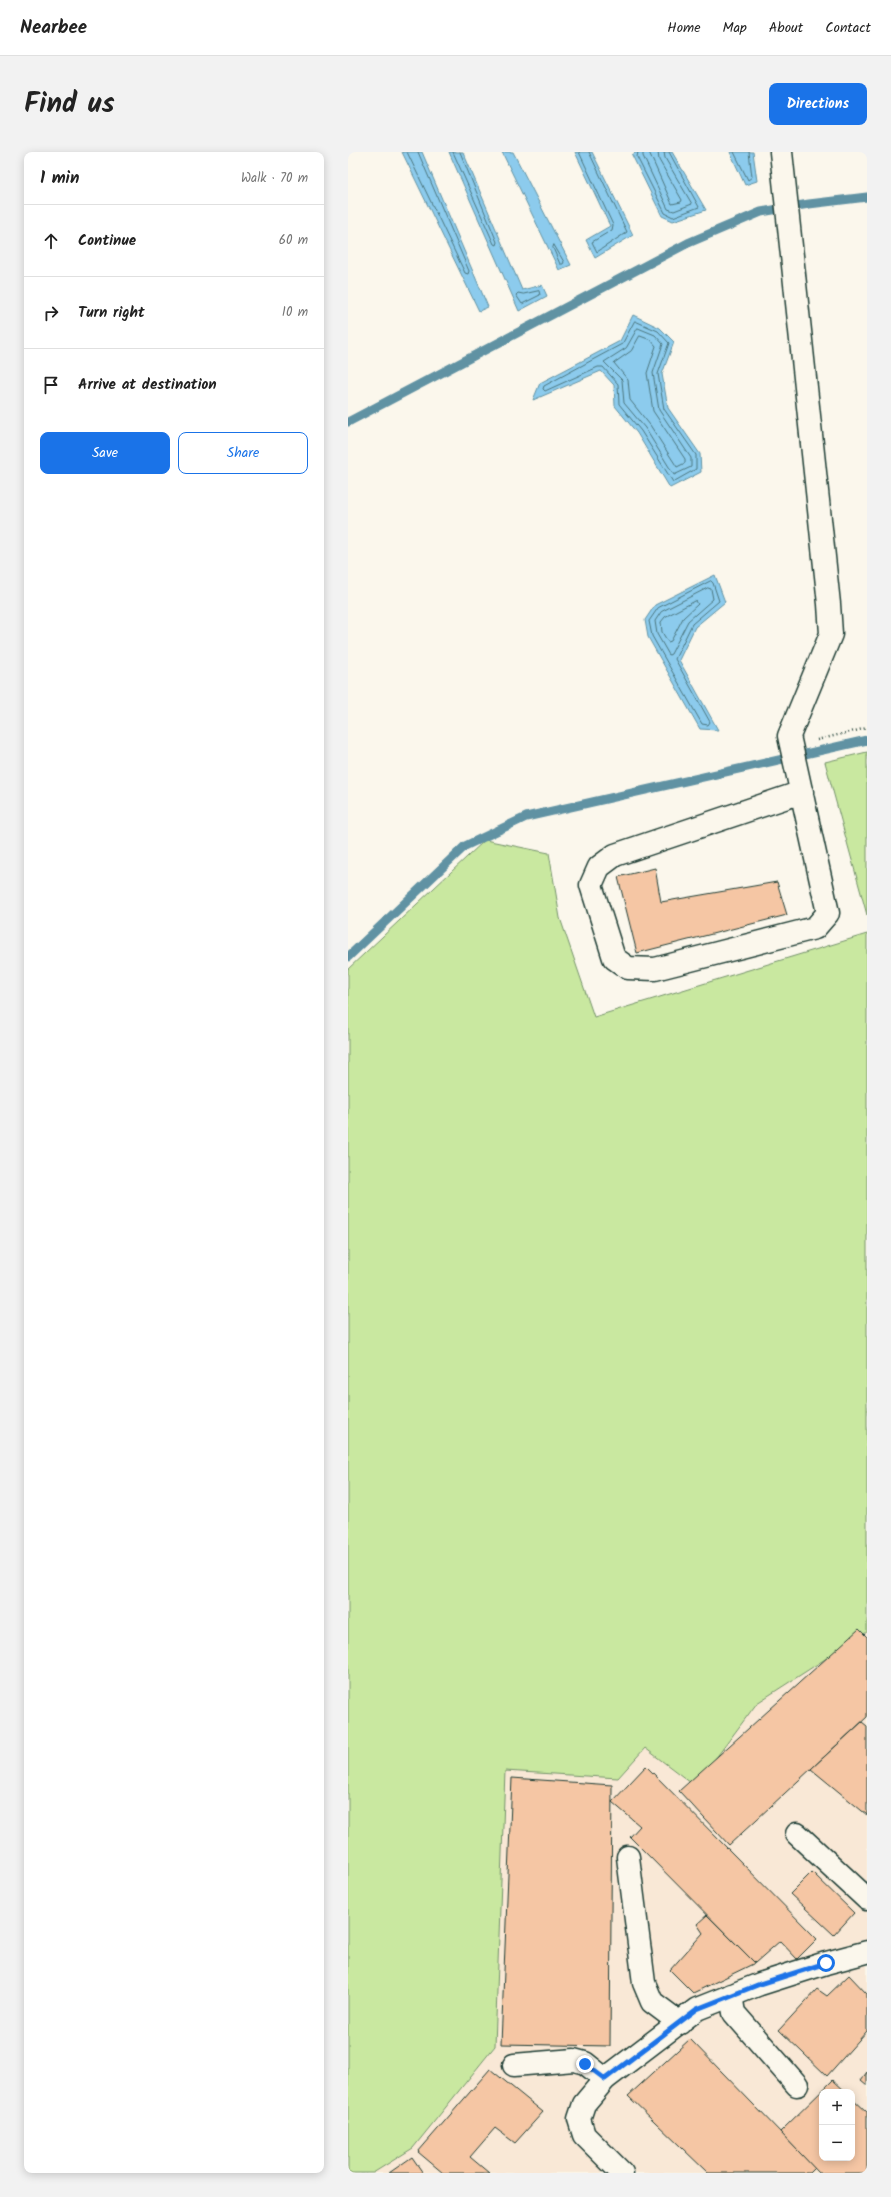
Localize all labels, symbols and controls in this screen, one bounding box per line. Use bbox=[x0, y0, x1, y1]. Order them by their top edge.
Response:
text: Nearbee bbox=[20, 13, 87, 43]
text: Home bbox=[667, 17, 701, 39]
text: Map bbox=[723, 17, 747, 39]
text: About bbox=[769, 17, 803, 39]
text: Contact bbox=[825, 17, 871, 39]
text: Find us bbox=[24, 82, 115, 127]
button: Directions bbox=[769, 83, 867, 125]
text: 1 min bbox=[40, 165, 79, 192]
text: Walk · 70 m bbox=[241, 168, 308, 189]
text: Continue bbox=[78, 229, 136, 253]
icon: ahead bbox=[40, 230, 62, 252]
text: 60 m bbox=[279, 230, 308, 251]
text: Turn right bbox=[78, 301, 145, 325]
icon: right bbox=[40, 302, 62, 324]
text: 10 m bbox=[282, 302, 308, 323]
text: Arrive at destination bbox=[78, 373, 217, 397]
icon: arrive bbox=[40, 374, 62, 396]
button: Save bbox=[40, 432, 170, 474]
button: Share bbox=[178, 432, 308, 474]
route start bbox=[817, 1954, 835, 1972]
route end bbox=[576, 2055, 594, 2073]
map controls bbox=[819, 2089, 855, 2161]
button: + bbox=[819, 2089, 855, 2125]
button: − bbox=[819, 2125, 855, 2161]

